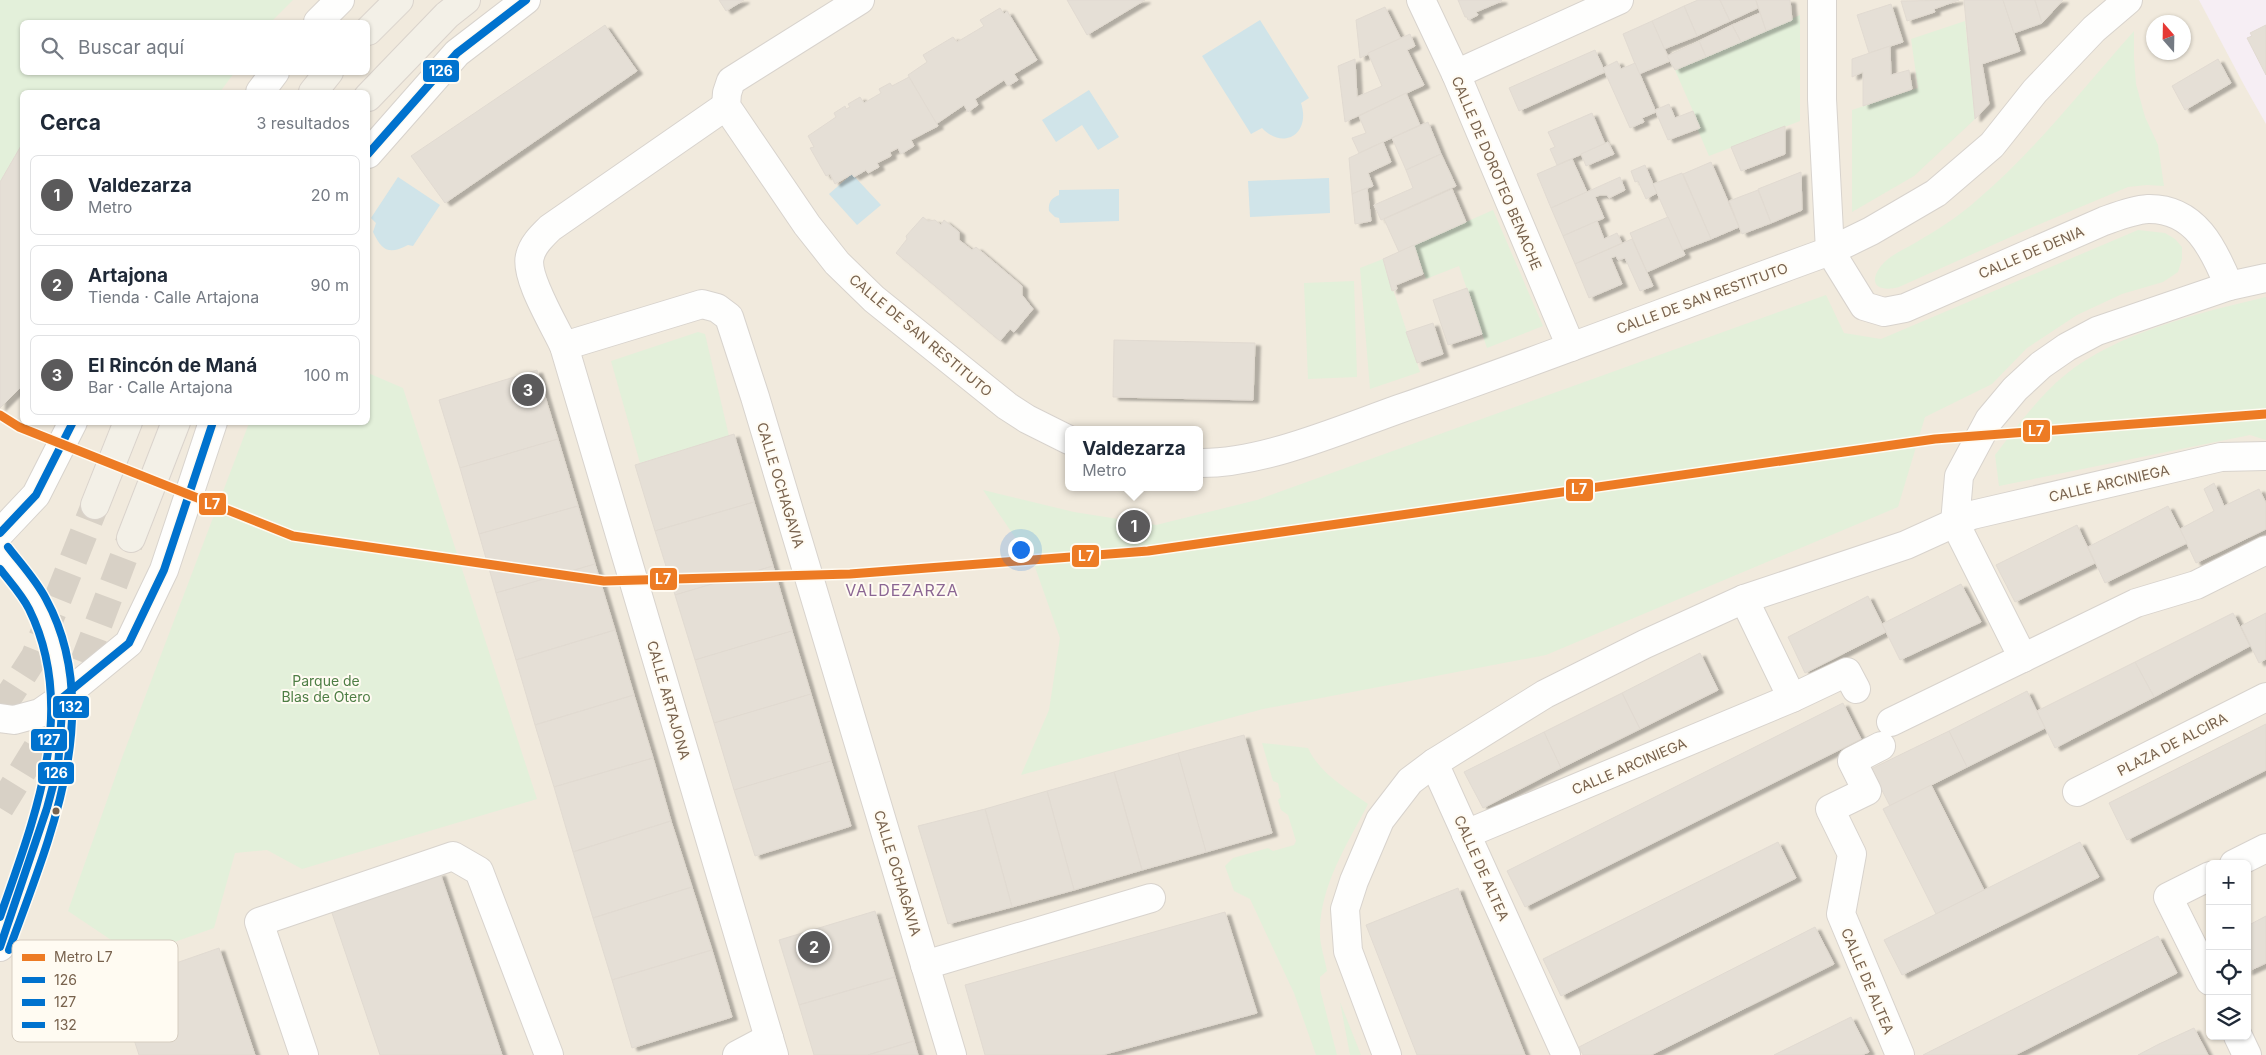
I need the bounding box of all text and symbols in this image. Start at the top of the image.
north arrow [2146,15,2191,60]
search box [20,20,370,75]
icon: search [38,34,66,62]
text: Buscar aquí [78,36,184,59]
line badge: 126 [422,59,460,83]
text: 126 [429,62,453,79]
street label: CALLE DE DOROTEO BENACHE [1448,74,1546,272]
text: Cerca [40,110,101,135]
text: 3 resultados [256,113,350,133]
text: Valdezarza [88,174,192,197]
text: 1 [54,185,60,205]
text: 20 m [311,185,349,205]
text: Metro [88,197,132,217]
street label: CALLE DE DENIA [1976,222,2087,282]
street label: CALLE DE SAN RESTITUTO [1614,259,1790,337]
text: Artajona [88,264,168,287]
street label: CALLE DE SAN RESTITUTO [846,270,996,400]
text: 2 [52,275,62,295]
text: 90 m [310,275,349,295]
text: Tienda · Calle Artajona [88,287,259,307]
text: El Rincón de Maná [88,354,257,377]
text: 3 [52,365,62,385]
text: 100 m [304,365,349,385]
pin: 3 [512,371,544,409]
text: Bar · Calle Artajona [88,377,233,397]
line badge: L7 [2022,419,2051,443]
street label: CALLE OCHAGAVIA [754,420,808,550]
text: L7 [2028,422,2044,439]
popup [1065,426,1203,491]
text: Valdezarza [1082,437,1186,460]
text: Metro [1082,460,1127,480]
street label: CALLE ARCINIEGA [2047,461,2171,505]
line badge: L7 [1565,478,1594,502]
text: L7 [1571,480,1587,497]
line badge: L7 [198,492,227,516]
text: L7 [204,495,220,512]
pin: 1 [1118,507,1150,545]
your location [1008,537,1034,563]
line badge: L7 [1071,544,1100,568]
text: L7 [1078,547,1094,564]
line badge: L7 [649,567,678,591]
text: L7 [655,570,671,587]
district label: VALDEZARZA [845,580,959,600]
street label: CALLE ARTAJONA [644,639,694,762]
park label: Parque de Blas de Otero [281,672,371,705]
line badge: 132 [52,695,90,719]
text: 132 [59,698,83,715]
street label: PLAZA DE ALCIRA [2114,709,2230,779]
line badge: 127 [30,728,68,752]
text: 127 [38,731,61,748]
street label: CALLE ARCINIEGA [1569,734,1689,798]
line badge: 126 [37,761,75,785]
text: 126 [44,764,68,781]
unlabelled marker [51,806,61,816]
street label: CALLE OCHAGAVIA [871,808,925,938]
street label: CALLE DE ALTEA [1451,813,1513,924]
map controls [2206,860,2251,1040]
button: + [2206,860,2251,905]
button: − [2206,905,2251,950]
street label: CALLE DE ALTEA [1838,925,1898,1037]
pin: 2 [798,928,830,966]
legend [12,940,178,1042]
text: Metro L7 [54,948,113,965]
button: locate [2206,950,2251,995]
text: 126 [54,971,77,988]
text: 127 [54,993,76,1010]
button: layers [2206,995,2251,1040]
text: 132 [54,1016,77,1033]

